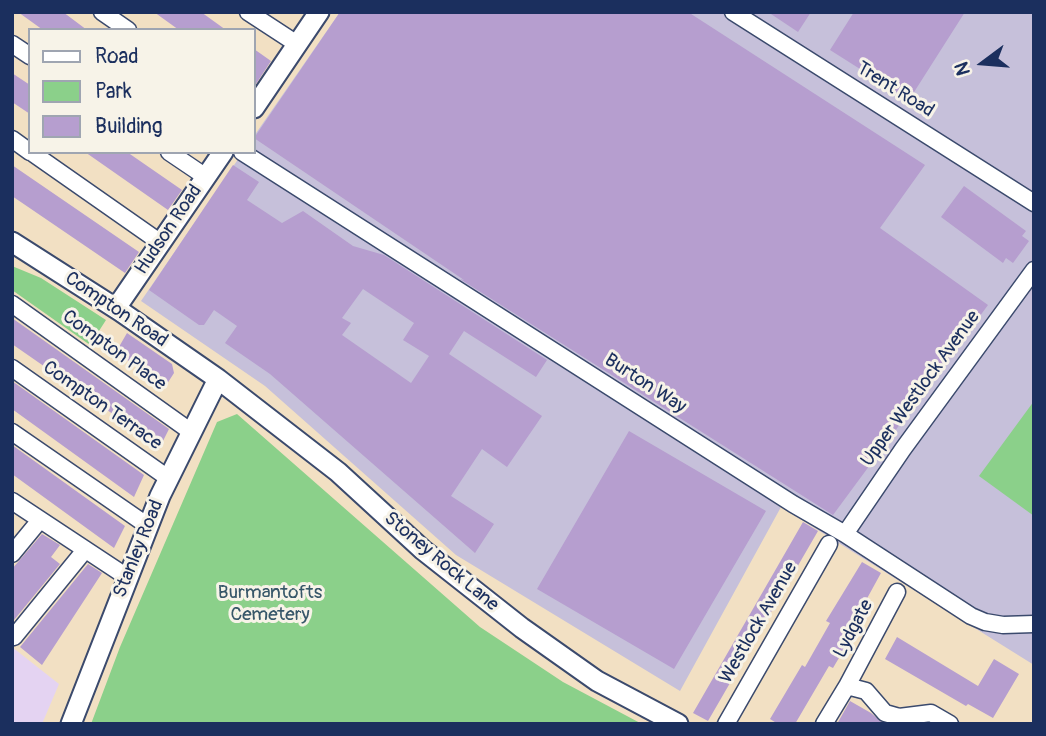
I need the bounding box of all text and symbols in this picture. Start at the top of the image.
legend [28,28,256,154]
north arrow [948,28,1018,98]
text: Road [95,43,139,70]
street label: Trent Road [852,57,938,123]
text: N [950,59,976,78]
text: Park [95,78,132,105]
text: Building [95,113,162,140]
street label: Hudson Road [131,181,207,279]
street label: Compton Road [60,267,172,353]
street label: Compton Place [58,306,170,396]
street label: Upper Westlock Avenue [857,307,985,471]
street label: Burton Way [600,349,690,419]
street label: Compton Terrace [38,357,166,455]
street label: Stanley Road [109,497,169,601]
street label: Stoney Rock Lane [379,507,503,617]
street label: Westlock Avenue [715,558,803,688]
park label: Burmantofts Cemetery [218,582,322,626]
street label: Lydgate [829,596,879,662]

